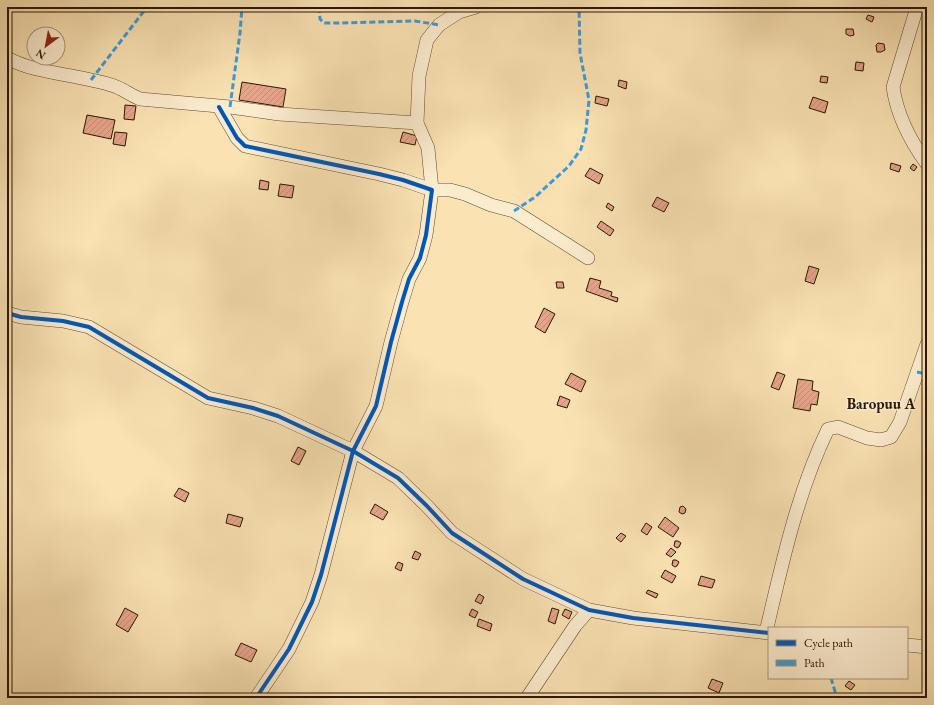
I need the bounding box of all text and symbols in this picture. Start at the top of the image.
north arrow [26,26,66,66]
text: N [33,46,48,63]
district label: Baropuu A [847,394,916,413]
legend [768,627,908,679]
text: Cycle path [804,635,853,651]
text: Path [804,655,825,671]

